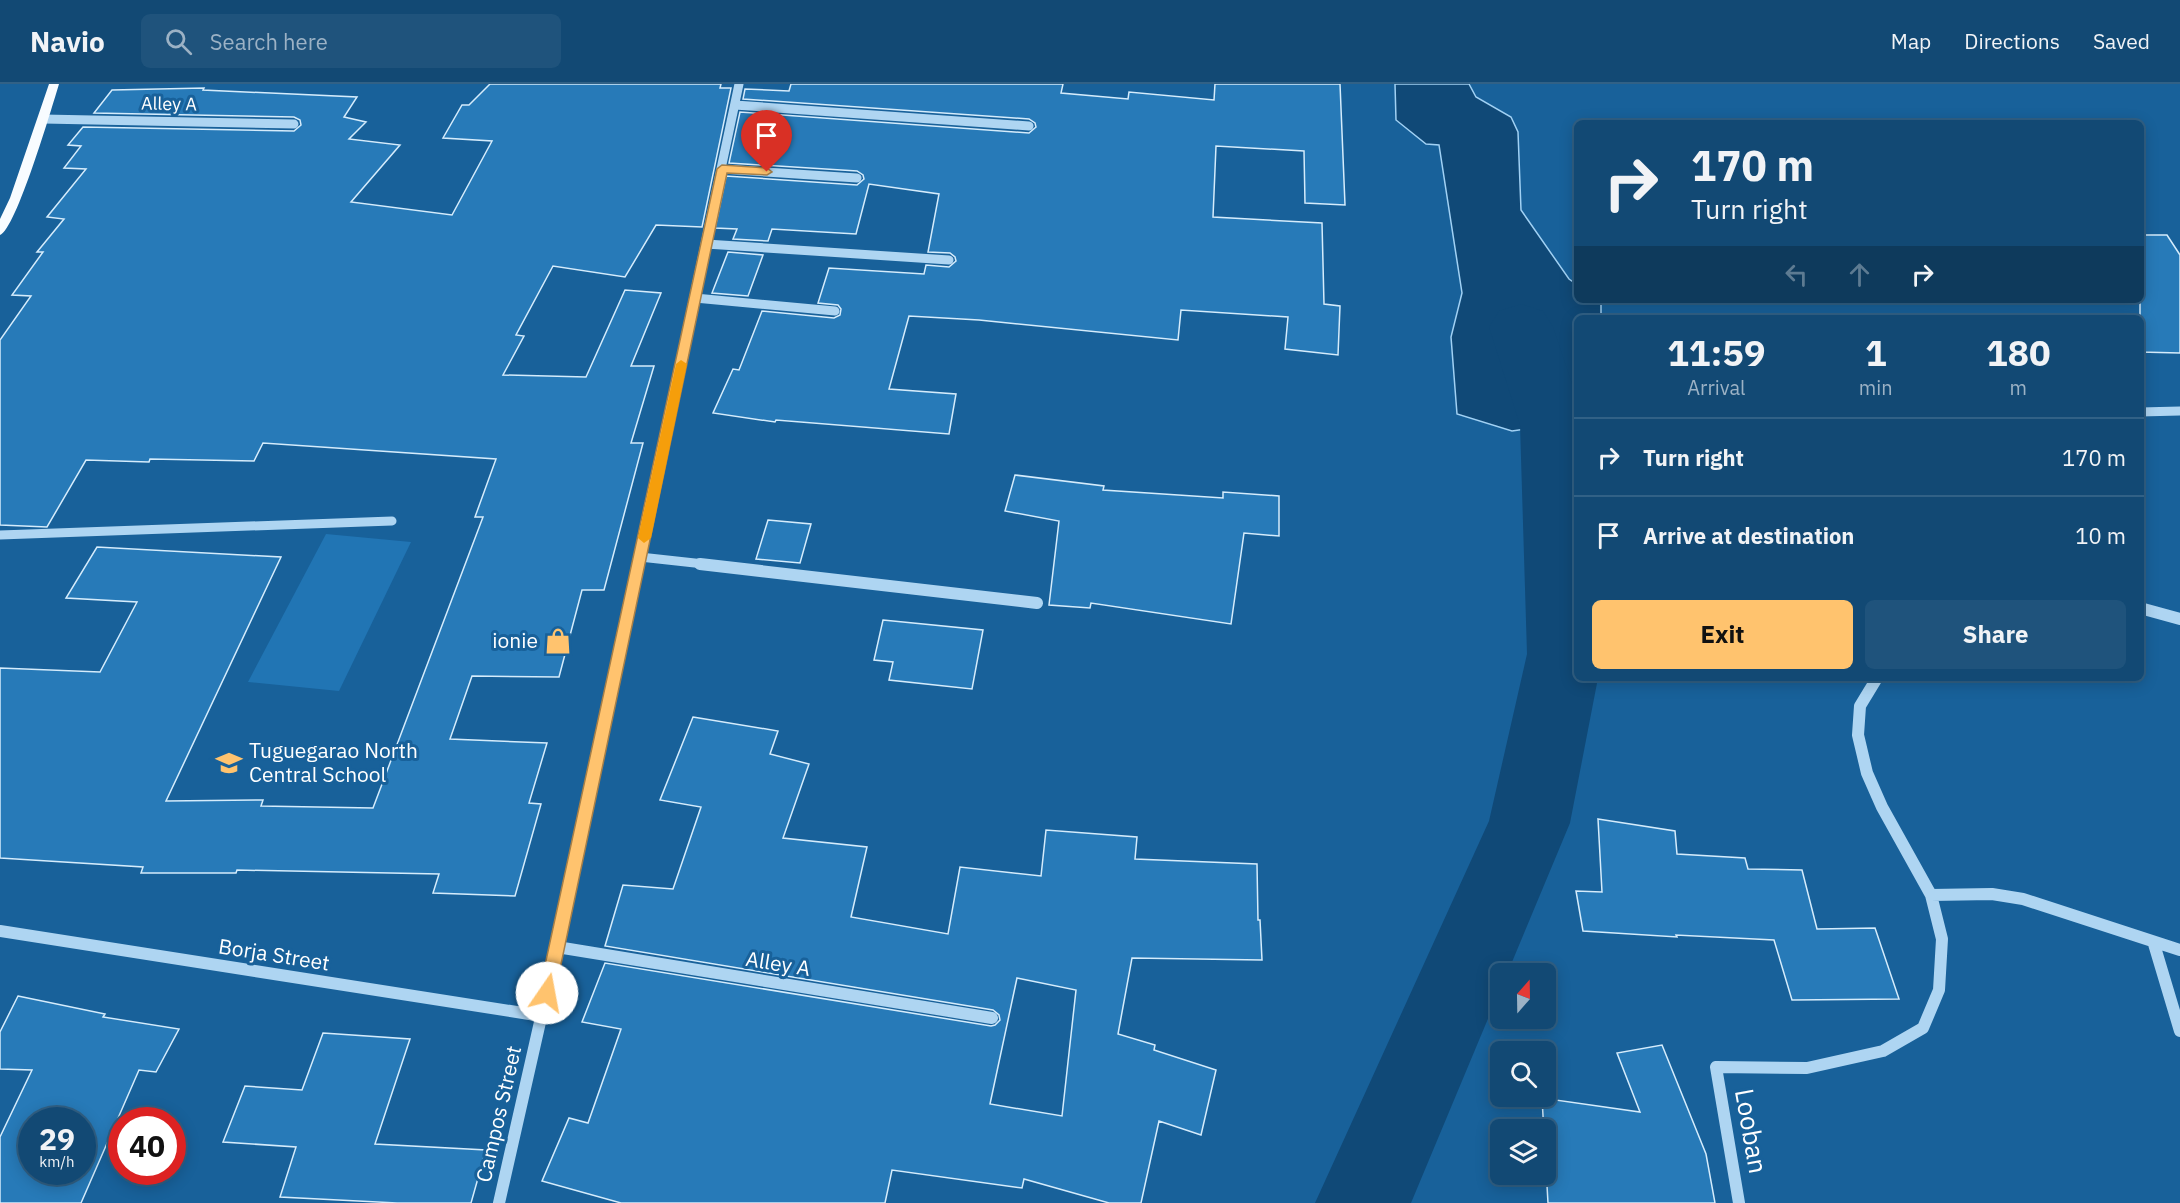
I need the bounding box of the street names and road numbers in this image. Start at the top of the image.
street label: Alley A [141,92,198,115]
street label: Borja Street [217,931,332,977]
street label: Alley A [744,944,813,982]
street label: Campos Street [469,1043,527,1185]
street label: Looban [1728,1086,1776,1176]

